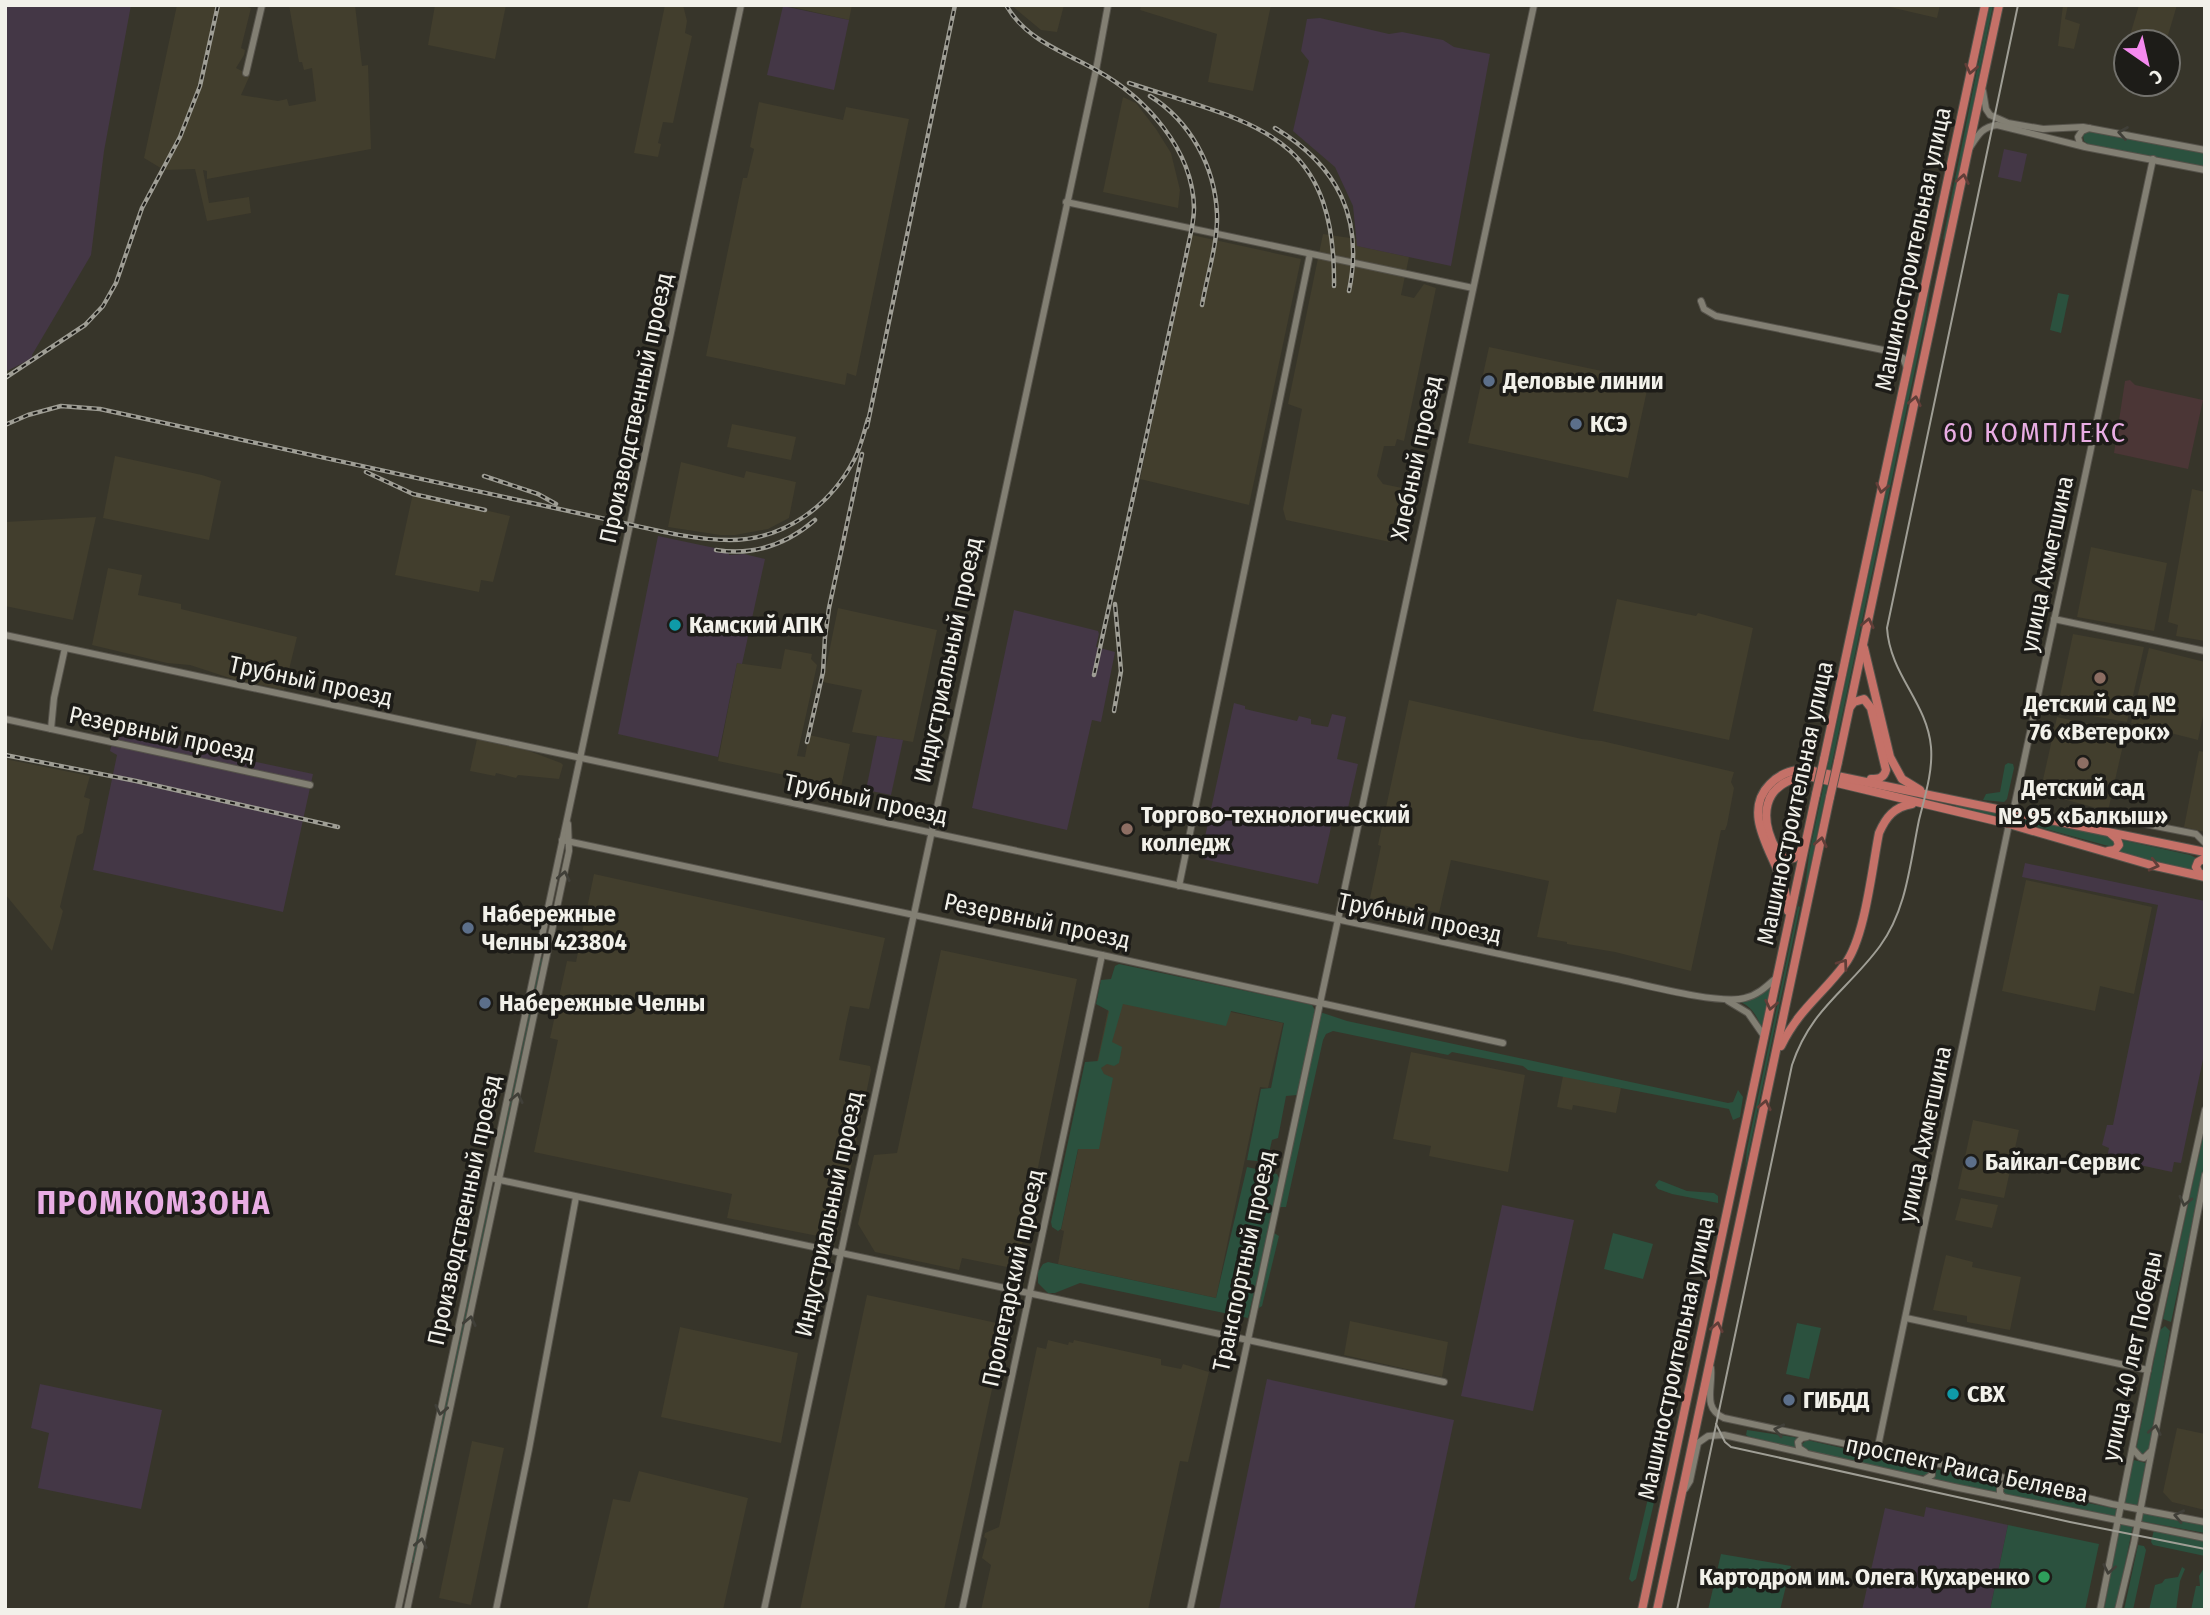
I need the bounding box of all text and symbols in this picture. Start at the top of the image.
north arrow [2112,28,2182,98]
one-way arrow [1965,63,1980,75]
text: С [2146,64,2167,89]
street label: Машиностроительная улица [1869,105,1957,393]
one-way arrow [2117,126,2129,141]
one-way arrow [1955,173,1970,185]
street label: Производственный проезд [594,270,678,546]
place label: Деловые линии [1502,367,1664,395]
street label: Хлебный проезд [1385,373,1447,543]
marker: Деловые линии [1481,373,1497,389]
one-way arrow [1907,395,1921,407]
place label: КСЭ [1590,410,1628,438]
marker: КСЭ [1568,416,1584,432]
district label: 60 КОМПЛЕКС [1943,416,2127,449]
street label: улица Ахметшина [2015,473,2079,655]
one-way arrow [1875,482,1890,494]
street label: Индустриальный проезд [908,535,988,785]
place label: Камский АПК [689,611,824,639]
marker: Камский АПК [667,617,683,633]
one-way arrow [1859,618,1874,630]
street label: Трубный проезд [227,650,395,712]
street label: Машиностроительная улица [1751,659,1839,947]
marker: Детский сад № 76 «Ветерок» [2092,670,2108,686]
place label: Детский сад № 76 «Ветерок» [2023,690,2176,746]
street label: Резервный проезд [66,701,258,767]
marker: Детский сад № 95 «Балкыш» [2075,755,2091,771]
street label: Трубный проезд [782,768,950,830]
place label: Детский сад № 95 «Балкыш» [1998,774,2168,830]
place label: Торгово-технологический колледж [1141,801,1410,857]
marker: Торгово-технологический колледж [1119,821,1135,837]
one-way arrow [1813,836,1827,848]
one-way arrow [2148,857,2160,872]
one-way arrow [556,870,571,882]
street label: Трубный проезд [1336,887,1504,949]
street label: Резервный проезд [941,888,1133,954]
place label: Набережные Челны 423804 [482,900,627,956]
marker: Набережные Челны 423804 [460,920,476,936]
one-way arrow [1835,959,1847,972]
place label: Набережные Челны [499,989,705,1017]
marker: Набережные Челны [477,995,493,1011]
one-way arrow [1765,999,1780,1011]
street label: улица Ахметшина [1893,1043,1957,1225]
street label: Производственный проезд [422,1072,506,1348]
street label: Индустриальный проезд [789,1089,869,1339]
one-way arrow [509,1092,524,1104]
one-way arrow [1756,1099,1771,1111]
street label: Транспортный проезд [1207,1148,1281,1374]
place label: Байкал-Сервис [1985,1148,2141,1176]
marker: Байкал-Сервис [1963,1154,1979,1170]
street label: Пролетарский проезд [976,1167,1050,1389]
district label: ПРОМКОМЗОНА [37,1184,271,1222]
one-way arrow [2179,1195,2193,1207]
street label: Машиностроительная улица [1632,1214,1720,1502]
street label: улица 40 лет Победы [2096,1249,2168,1463]
one-way arrow [461,1315,476,1327]
one-way arrow [1709,1321,1724,1333]
place label: СВХ [1967,1380,2006,1408]
place label: ГИБДД [1803,1386,1869,1414]
marker: СВХ [1945,1386,1961,1402]
marker: ГИБДД [1781,1392,1797,1408]
one-way arrow [435,1404,450,1416]
one-way arrow [1773,1424,1785,1438]
one-way arrow [2147,1424,2162,1436]
street label: проспект Раиса Беляева [1843,1430,2091,1508]
one-way arrow [2173,1510,2185,1525]
one-way arrow [413,1537,428,1549]
place label: Картодром им. Олега Кухаренко [1699,1563,2030,1591]
one-way arrow [2102,1563,2117,1575]
marker: Картодром им. Олега Кухаренко [2036,1569,2052,1585]

